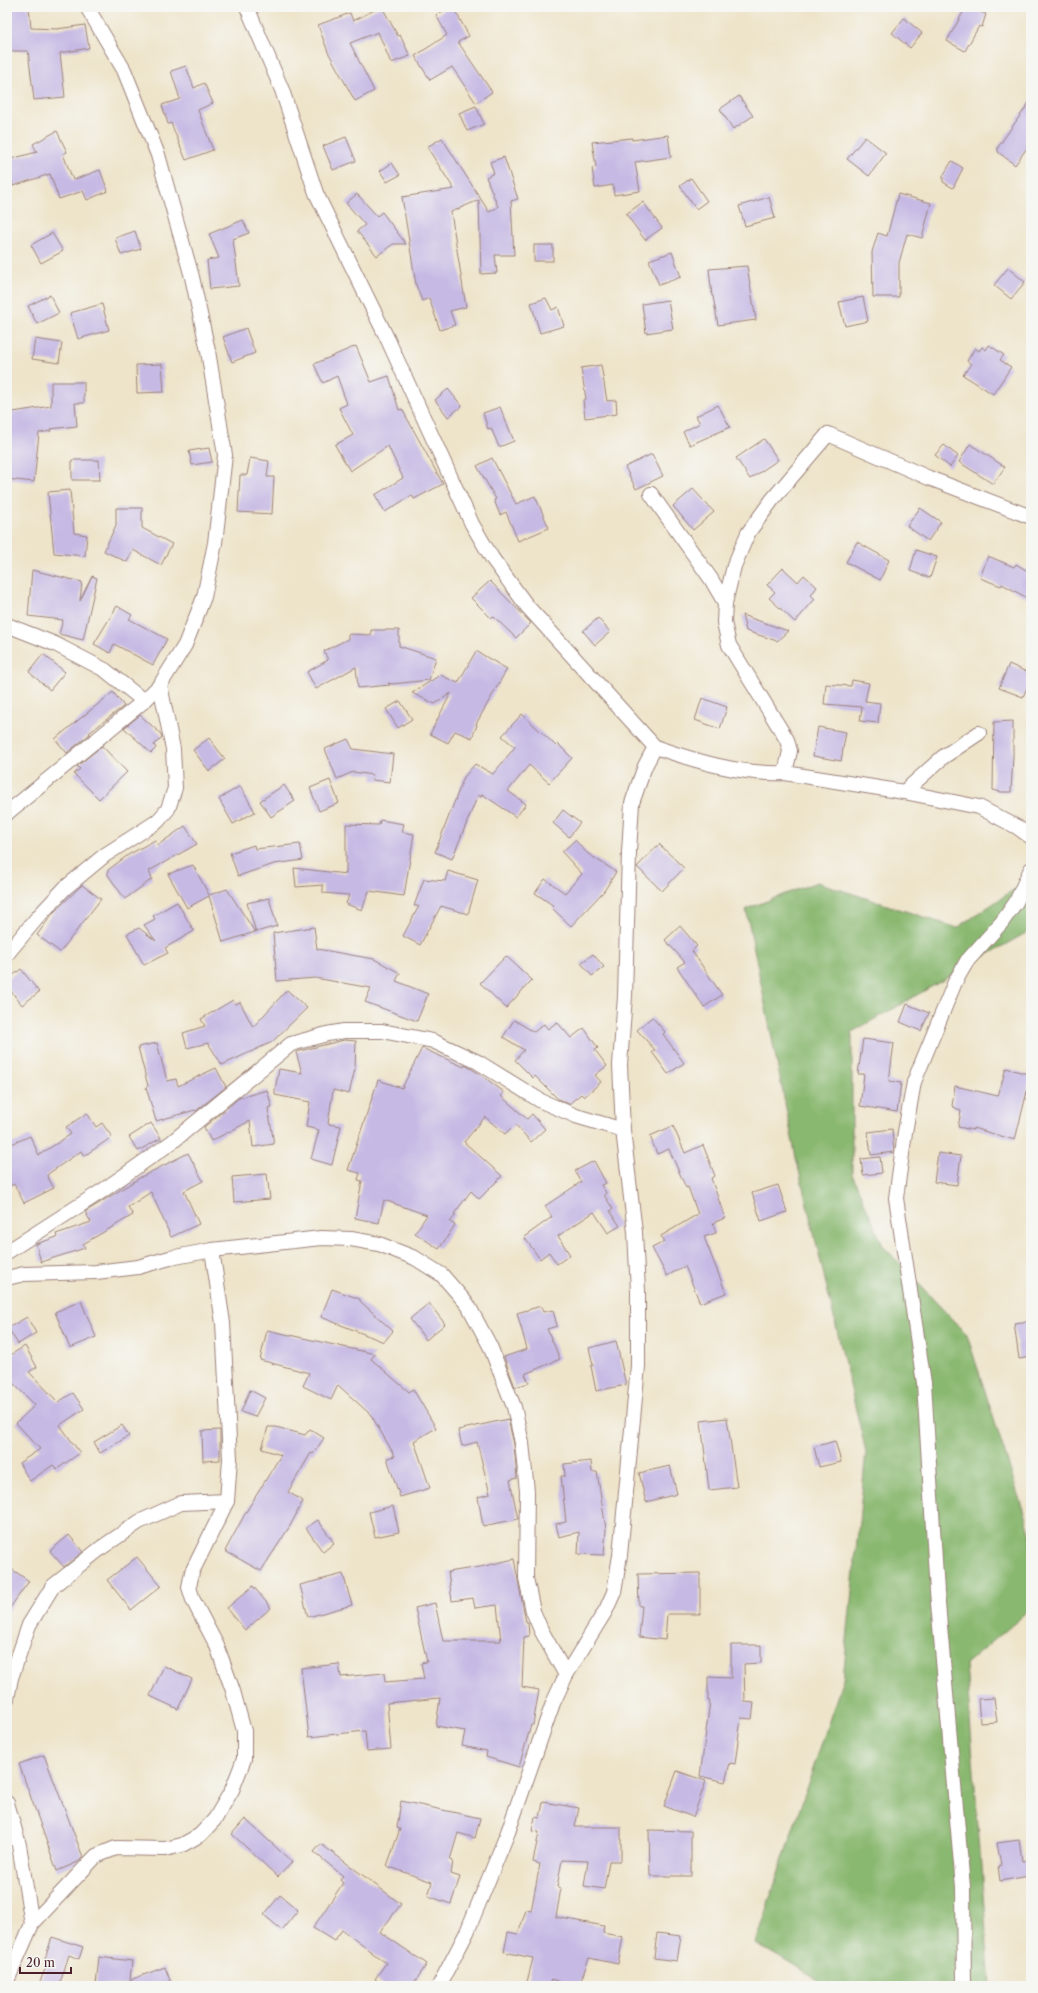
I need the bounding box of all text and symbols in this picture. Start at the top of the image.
scale bar [20,1949,71,1975]
text: 20 m [26,1955,55,1970]

